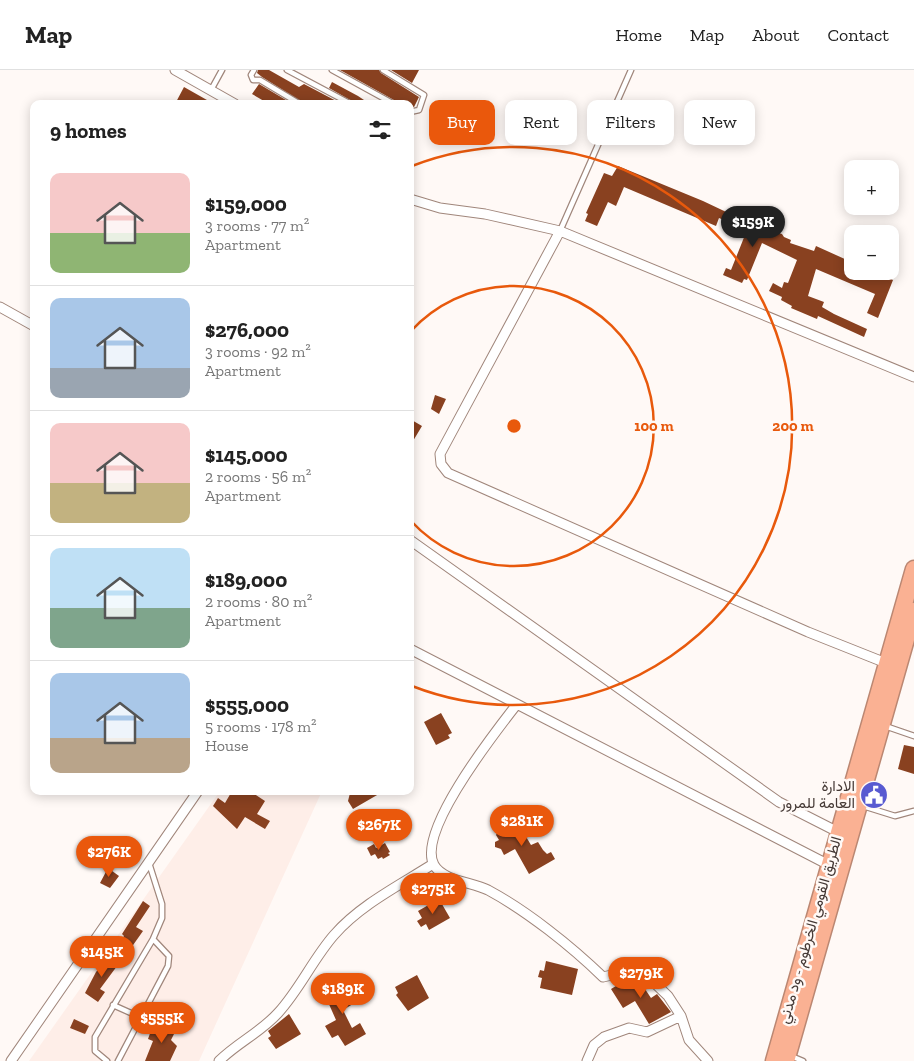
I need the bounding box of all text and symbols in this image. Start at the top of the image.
text: Map [25,20,72,49]
text: Home [615,24,662,46]
text: Map [690,24,724,46]
text: About [752,24,799,46]
text: Contact [827,24,889,46]
chip: Buy [429,100,495,145]
chip: Rent [505,100,577,145]
chip: Filters [587,100,674,145]
chip: New [684,100,755,145]
icon: filters [366,116,394,144]
text: 9 homes [50,118,127,143]
map controls [844,160,899,280]
button: + [844,160,899,215]
text: $159,000 [205,191,287,216]
icon: home [90,193,150,253]
pin: $159K [718,206,788,248]
text: $159K [732,212,774,231]
text: 3 rooms · 77 m² [205,216,309,235]
button: − [844,225,899,280]
text: Apartment [205,235,281,254]
text: $276,000 [205,317,289,342]
icon: home [90,318,150,378]
text: 3 rooms · 92 m² [205,342,311,361]
text: Apartment [205,361,281,380]
centre of rings [505,417,523,435]
text: 100 m [634,417,674,435]
text: 200 m [772,417,814,435]
text: $145,000 [205,442,288,467]
icon: home [90,443,150,503]
text: 2 rooms · 56 m² [205,467,311,486]
text: Apartment [205,486,281,505]
text: $189,000 [205,567,287,592]
icon: home [90,568,150,628]
text: 2 rooms · 80 m² [205,592,312,611]
text: Apartment [205,611,281,630]
text: $555,000 [205,692,289,717]
icon: home [90,693,150,753]
text: 5 rooms · 178 m² [205,717,317,736]
text: House [205,736,248,755]
place label: الادارة العامة للمرور [779,777,855,812]
public building icon: الادارة العامة للمرور [859,780,889,810]
pin: $281K [487,804,557,847]
pin: $267K [344,808,414,851]
text: $281K [501,811,543,830]
text: $267K [357,815,401,834]
street label: الطريق القومي الخرطوم - ود مدني [775,834,849,1027]
pin: $276K [74,836,144,878]
text: $276K [87,842,131,861]
pin: $275K [398,872,468,915]
text: $275K [411,879,455,898]
pin: $145K [67,936,137,978]
text: $145K [81,942,123,961]
pin: $279K [606,956,676,999]
text: $279K [619,963,663,982]
pin: $189K [308,972,378,1015]
text: $189K [322,979,364,998]
pin: $555K [127,1002,197,1044]
text: $555K [140,1008,184,1027]

